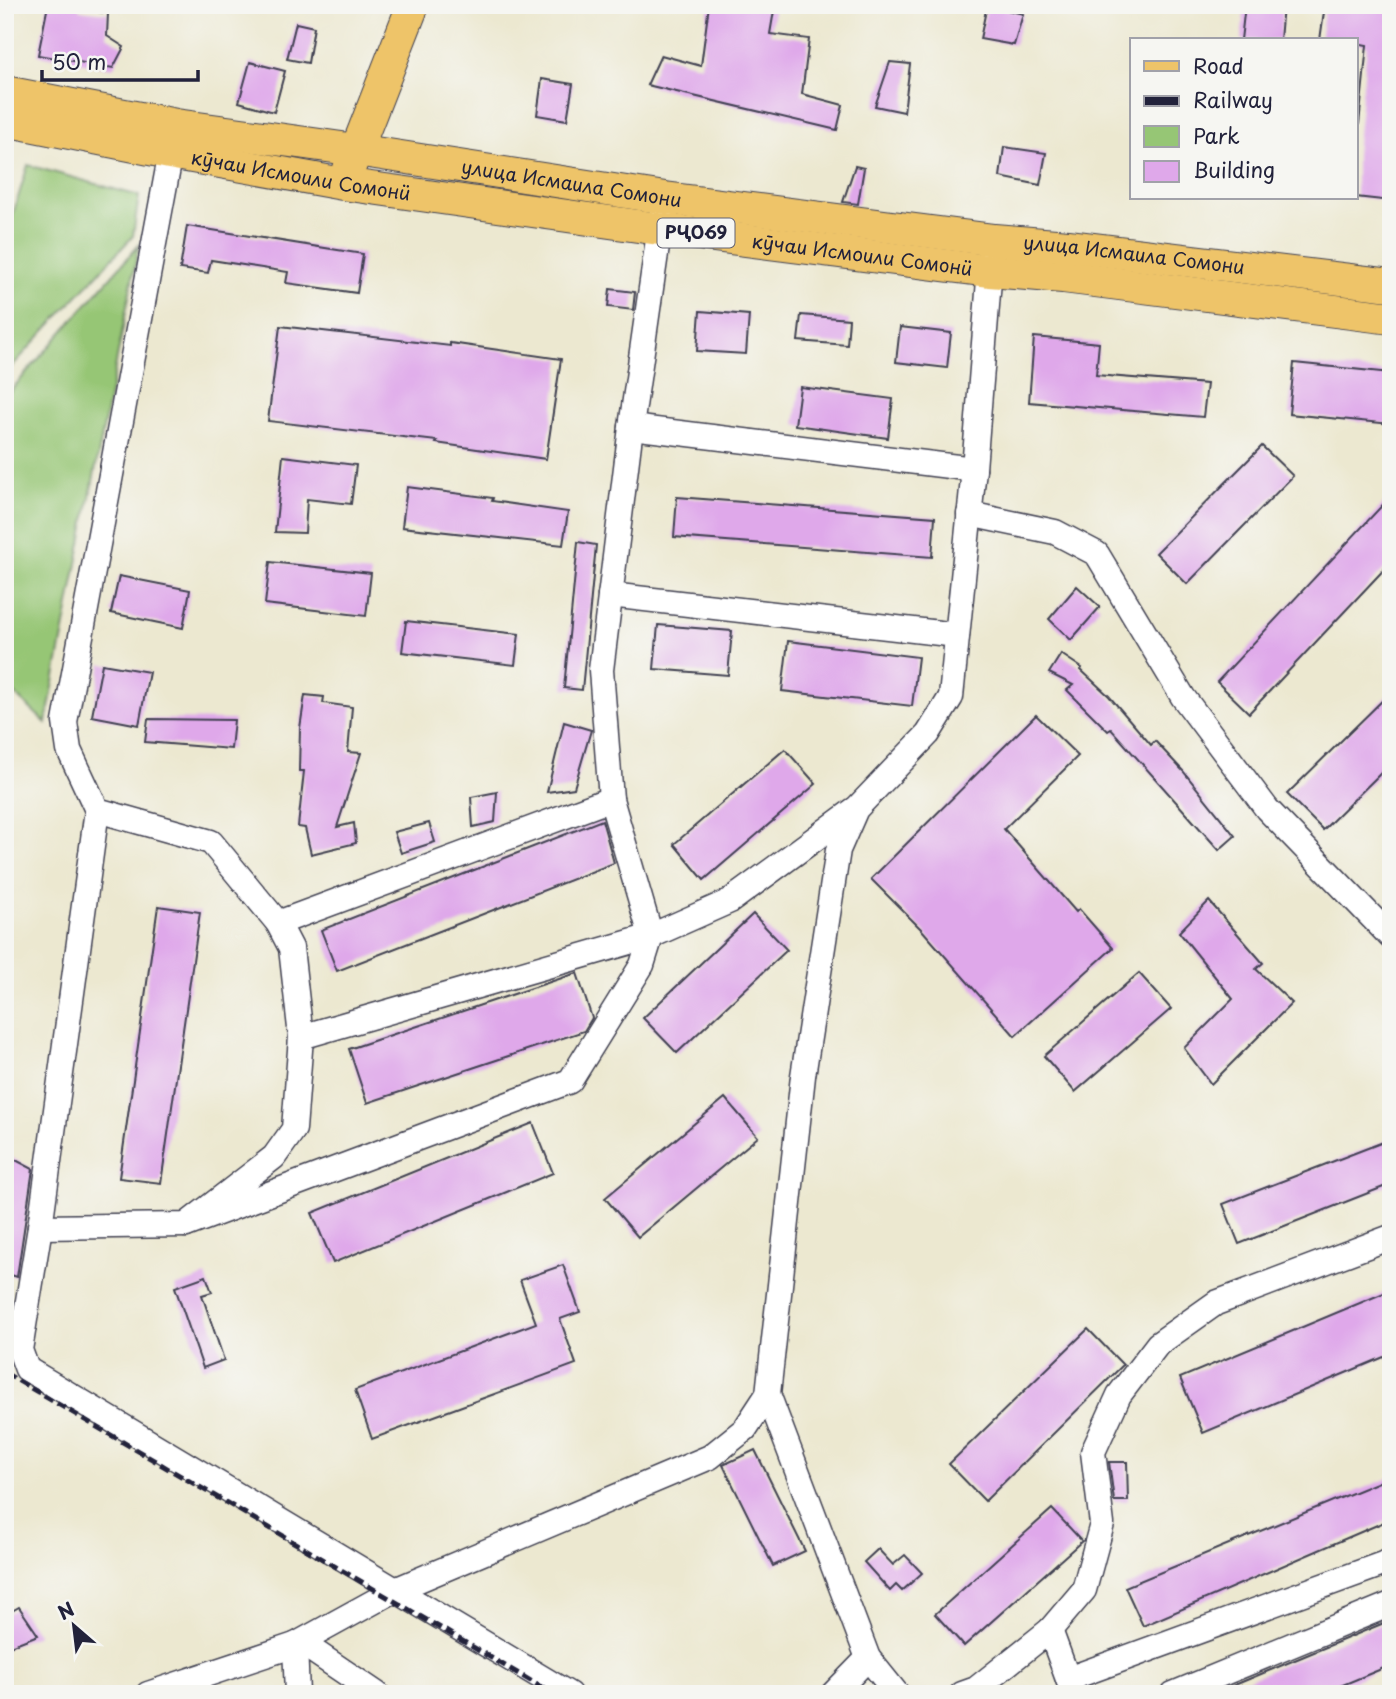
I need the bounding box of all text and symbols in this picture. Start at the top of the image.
scale bar [42,38,198,82]
legend [1130,38,1358,200]
text: 50 m [52,45,106,77]
text: Road [1193,49,1244,81]
text: Railway [1193,83,1273,115]
text: Park [1193,119,1240,151]
street label: кӯчаи Исмоили Сомонӣ [189,142,412,206]
street label: улица Исмаила Сомони [460,152,683,213]
text: Building [1193,153,1275,185]
road number: РҶ069 [658,218,734,247]
street label: кӯчаи Исмоили Сомонӣ [750,226,974,282]
street label: улица Исмаила Сомони [1022,227,1246,280]
north arrow [38,1590,108,1660]
text: N [52,1594,79,1626]

